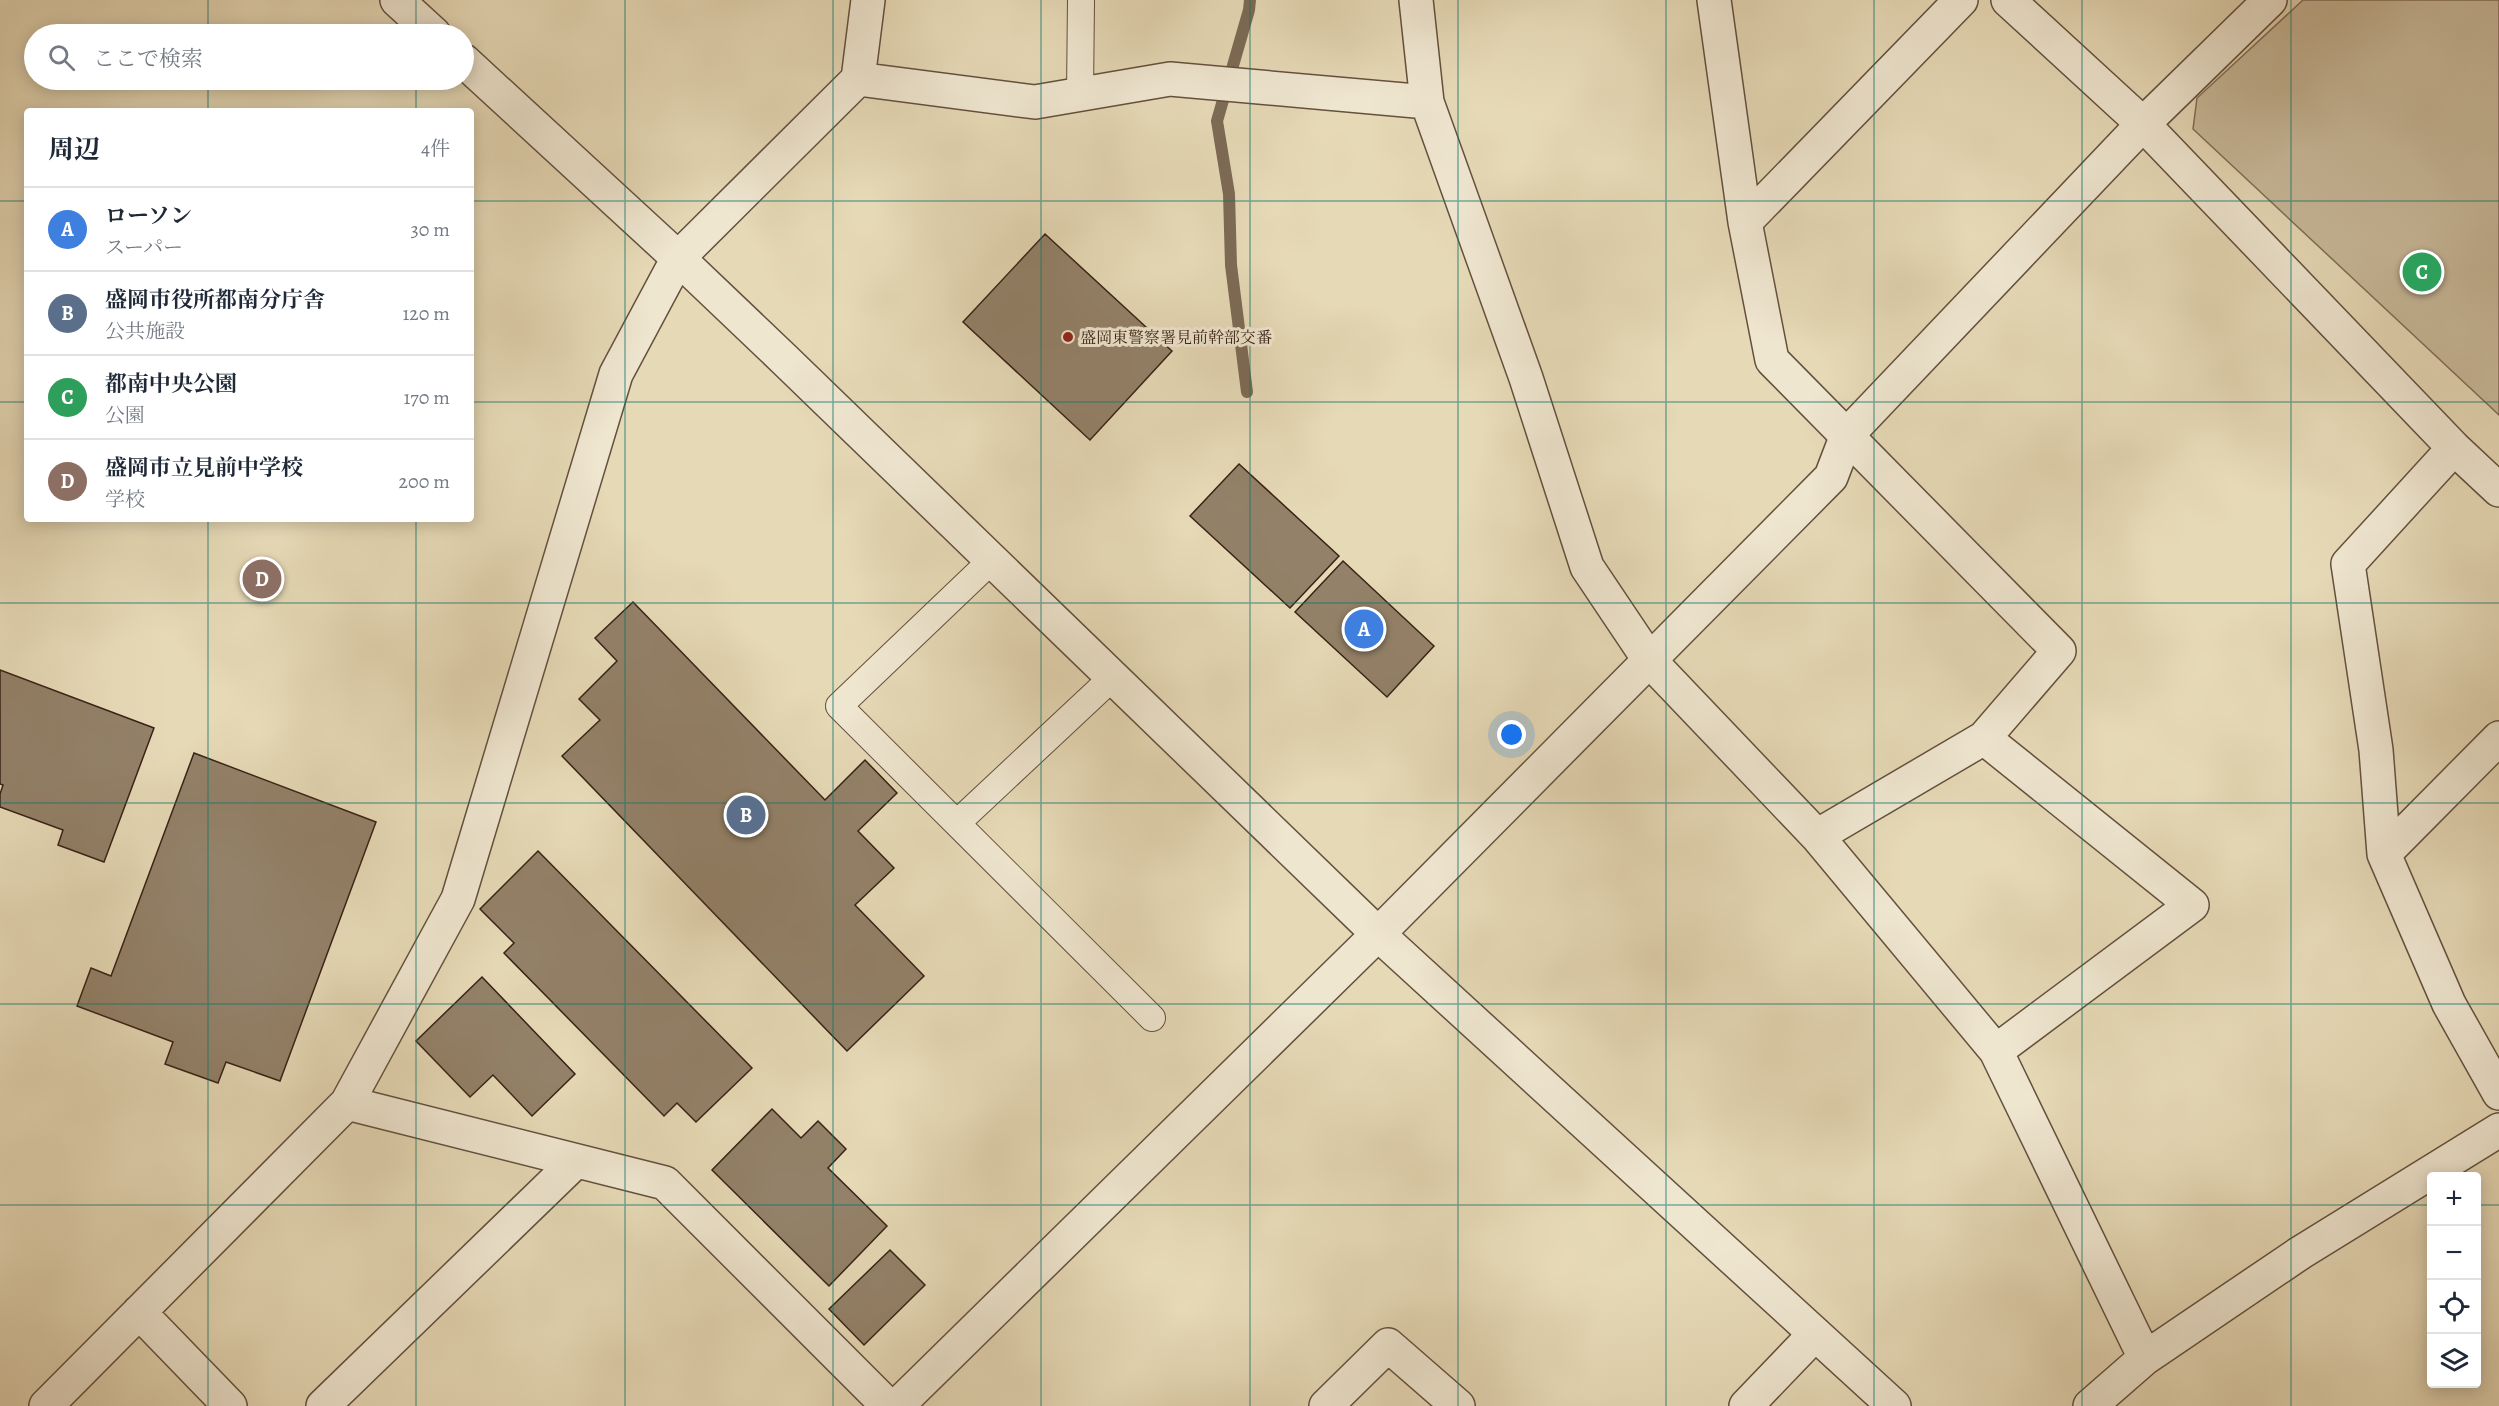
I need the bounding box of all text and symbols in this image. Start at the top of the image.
search box [24,24,474,90]
icon: search [45,41,78,74]
text: ここで検索 [93,44,203,74]
text: 周辺 [48,132,100,167]
text: 4件 [421,135,450,162]
text: ローソン [105,201,192,231]
text: A [61,216,74,243]
text: 30 m [410,216,450,243]
text: スーパー [105,234,183,261]
pin: C [2402,250,2442,294]
text: 盛岡市役所都南分庁舎 [105,285,325,315]
text: B [61,300,74,327]
text: 120 m [402,300,450,327]
text: 公共施設 [105,318,185,345]
place label: 盛岡東警察署見前幹部交番 [1080,327,1272,349]
marker: 盛岡東警察署見前幹部交番 [1061,330,1075,344]
text: 都南中央公園 [105,369,237,399]
text: C [61,384,74,411]
text: 170 m [404,384,450,411]
text: 公園 [105,402,145,429]
text: 盛岡市立見前中学校 [105,453,303,483]
text: D [61,468,74,495]
text: 200 m [399,468,450,495]
text: 学校 [105,486,145,513]
pin: D [242,556,282,602]
pin: A [1344,606,1384,652]
your location [1497,720,1526,749]
pin: B [726,792,766,838]
map controls [2427,1172,2481,1388]
button: + [2427,1172,2481,1226]
button: − [2427,1226,2481,1280]
button: locate [2427,1280,2481,1334]
button: layers [2427,1334,2481,1388]

